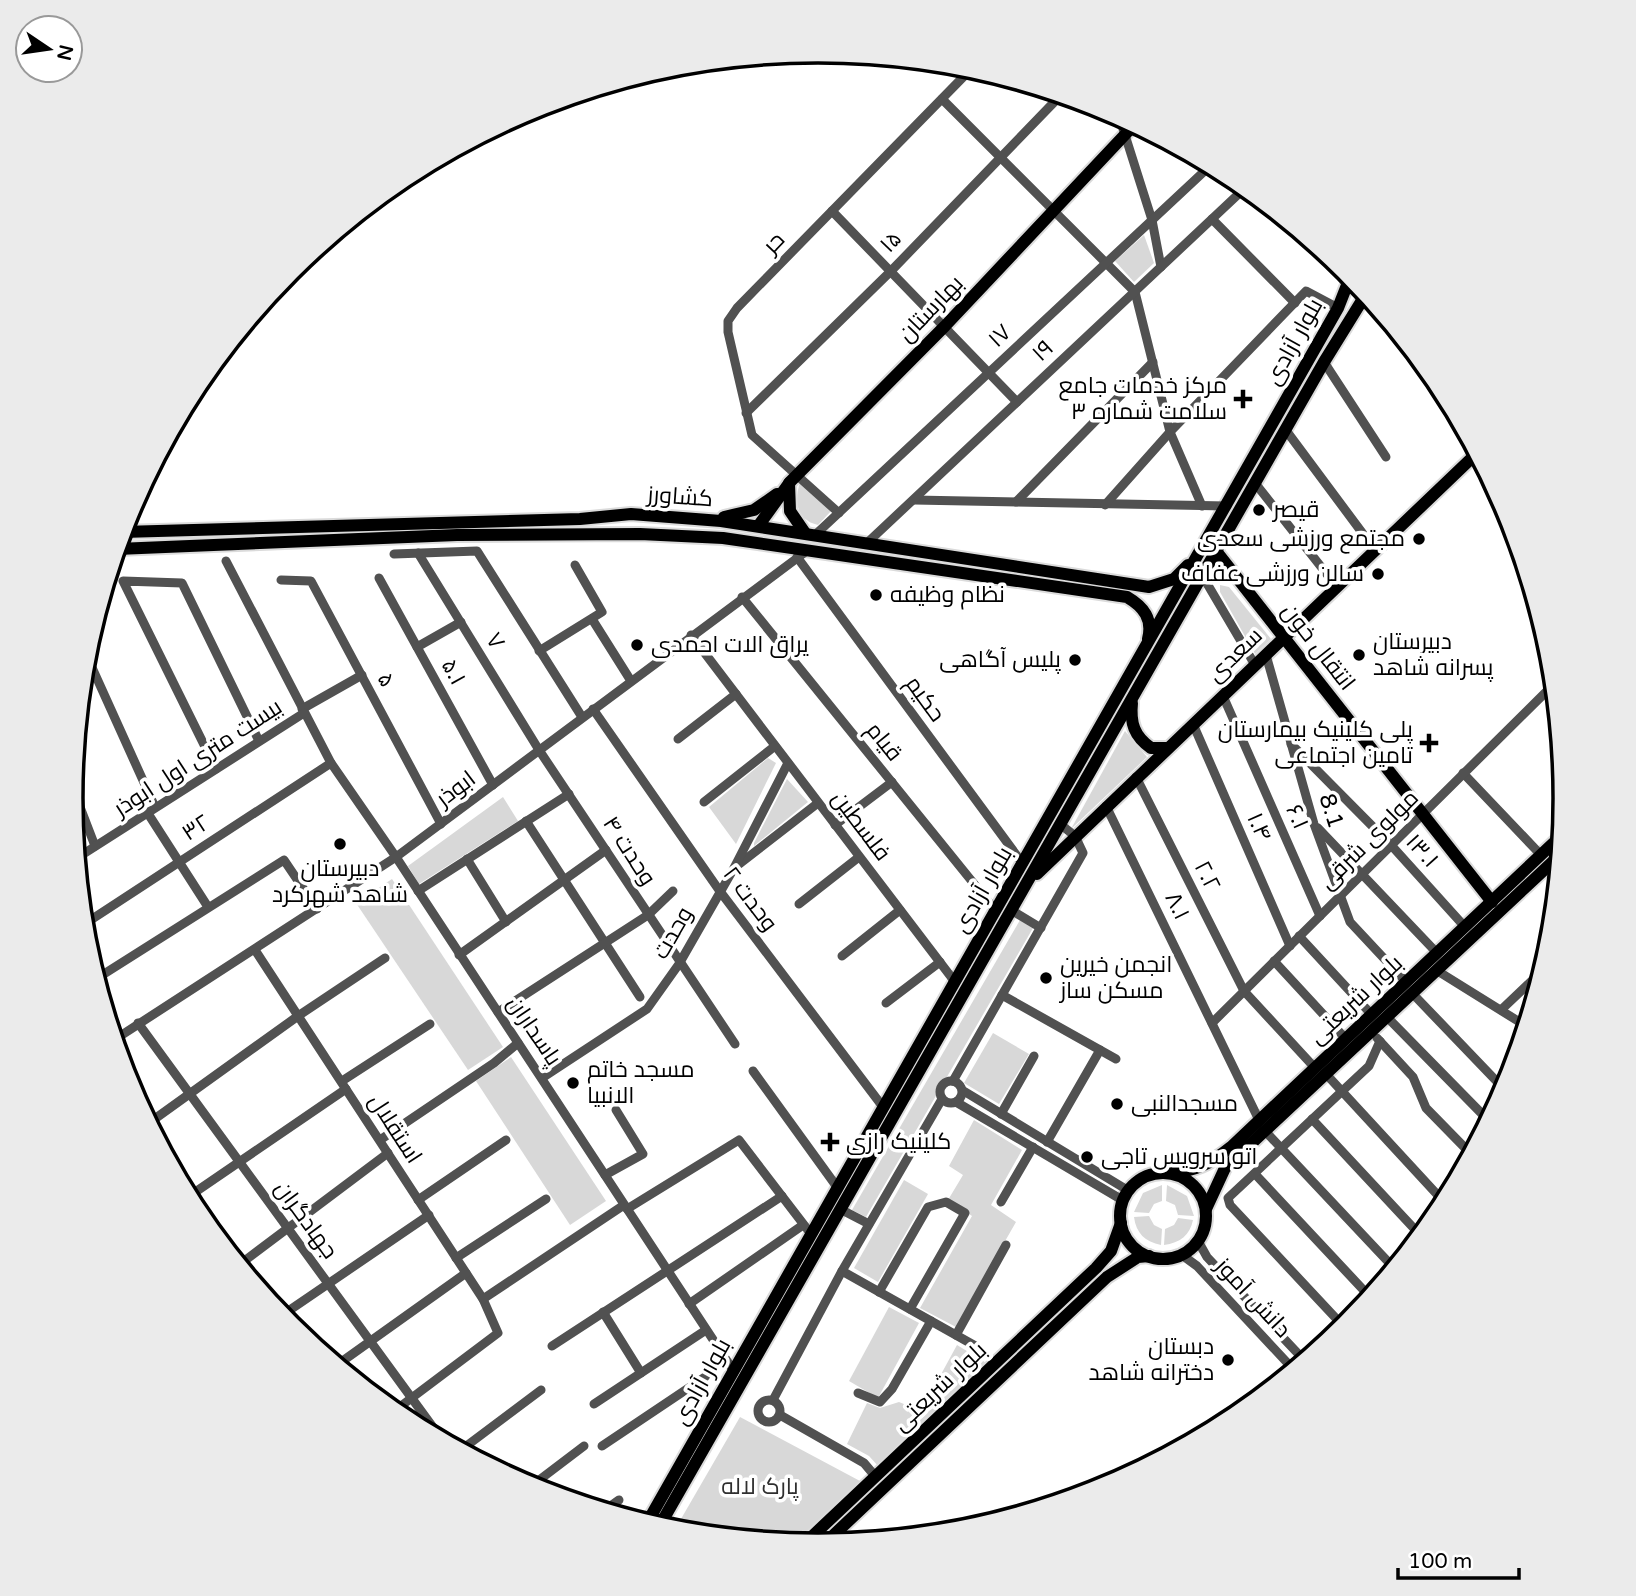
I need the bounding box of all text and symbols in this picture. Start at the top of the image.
north arrow [14,14,84,84]
text: N [52,43,77,63]
street label: ۱۵ [874,225,908,259]
street label: حر [756,226,791,261]
street label: بهارستان [892,270,970,348]
street label: بلوار آزادی [1259,294,1329,390]
street label: ۱۷ [983,318,1017,354]
street label: ۱۹ [1026,334,1060,368]
place label: مرکز خدمات جامع سلامت شماره ۳ [1058,372,1227,426]
marker: مرکز خدمات جامع سلامت شماره ۳ [1233,389,1253,409]
street label: کشاورز [644,481,714,513]
place label: قیصر [1271,496,1319,524]
marker: قیصر [1251,502,1267,518]
place label: مجتمع ورزشی سعدی [1197,525,1405,554]
marker: مجتمع ورزشی سعدی [1411,531,1427,547]
place label: سالن ورزشی عفاف [1181,560,1364,588]
marker: سالن ورزشی عفاف [1370,566,1386,582]
place label: نظام وظیفه [890,581,1005,610]
marker: نظام وظیفه [868,587,884,603]
street label: انتقال خون [1275,598,1361,696]
street label: سعدی [1201,622,1269,688]
street label: ۷ [479,627,511,655]
place label: دبیرستان پسرانه شاهد [1373,628,1493,682]
place label: یراق الات احمدی [651,631,809,659]
marker: یراق الات احمدی [629,637,645,653]
place label: پلیس آگاهی [939,646,1061,674]
marker: دبیرستان پسرانه شاهد [1351,647,1367,663]
marker: پلیس آگاهی [1067,652,1083,668]
street label: ۵.۱ [435,654,471,690]
street label: ۵ [371,668,401,692]
street label: حکیم [898,671,951,728]
street label: بیست متری اول ابوذر [107,693,288,824]
place label: پلی کلینیک بیمارستان تامین اجتماعی [1218,716,1413,770]
street label: قیام [859,717,908,768]
marker: پلی کلینیک بیمارستان تامین اجتماعی [1419,733,1439,753]
street label: ابوذر [429,765,482,814]
street label: مولوی شرقی [1313,784,1425,896]
street label: فلسطین [825,785,897,867]
street label: 8.1 [1312,790,1350,832]
street label: ۶.۱ [1279,800,1315,834]
street label: ۱.۴ [1240,808,1278,846]
street label: ۳۲ [177,809,215,847]
street label: وحدت ۴ [596,811,662,891]
street label: ۱۳.۱ [1400,828,1444,874]
marker: دبیرستان‌ شاهد شهرکرد [332,836,348,852]
street label: بلوار آزادی [947,842,1019,938]
place label: دبیرستان‌ شاهد شهرکرد [272,855,408,909]
street label: ۲.۲ [1188,856,1226,896]
street label: وحدت ۲ [717,861,783,937]
street label: ۸.۱ [1158,888,1196,924]
street label: وحدت [647,902,699,964]
street label: بلوار شریعتی [1303,949,1409,1051]
place label: انجمن خیرین مسکن ساز [1058,951,1172,1005]
marker: انجمن خیرین مسکن ساز [1038,970,1054,986]
street label: پاسداران [501,991,567,1071]
place label: مسجد خاتم الانبیا [587,1056,695,1110]
marker: مسجد خاتم الانبیا [565,1075,581,1091]
street label: استقلال [362,1089,428,1169]
place label: مسجدالنبی [1131,1090,1238,1118]
marker: مسجدالنبی [1109,1096,1125,1112]
place label: کلینیک رازی [846,1128,951,1156]
marker: کلینیک رازی [820,1132,840,1152]
place label: اتو سرویس تاجی [1101,1143,1258,1171]
marker: اتو سرویس تاجی [1079,1149,1095,1165]
street label: جهادگران [268,1175,344,1265]
street label: دانش آموز [1208,1251,1297,1344]
place label: دبستان دخترانه شاهد [1088,1333,1214,1387]
street label: بلوار آزادی [667,1334,737,1430]
street label: بلوار شریعتی [887,1336,993,1438]
marker: دبستان دخترانه شاهد [1220,1352,1236,1368]
park label: پارک لاله [721,1473,799,1501]
scale bar [1398,1536,1519,1580]
text: 100 m [1408,1549,1472,1574]

